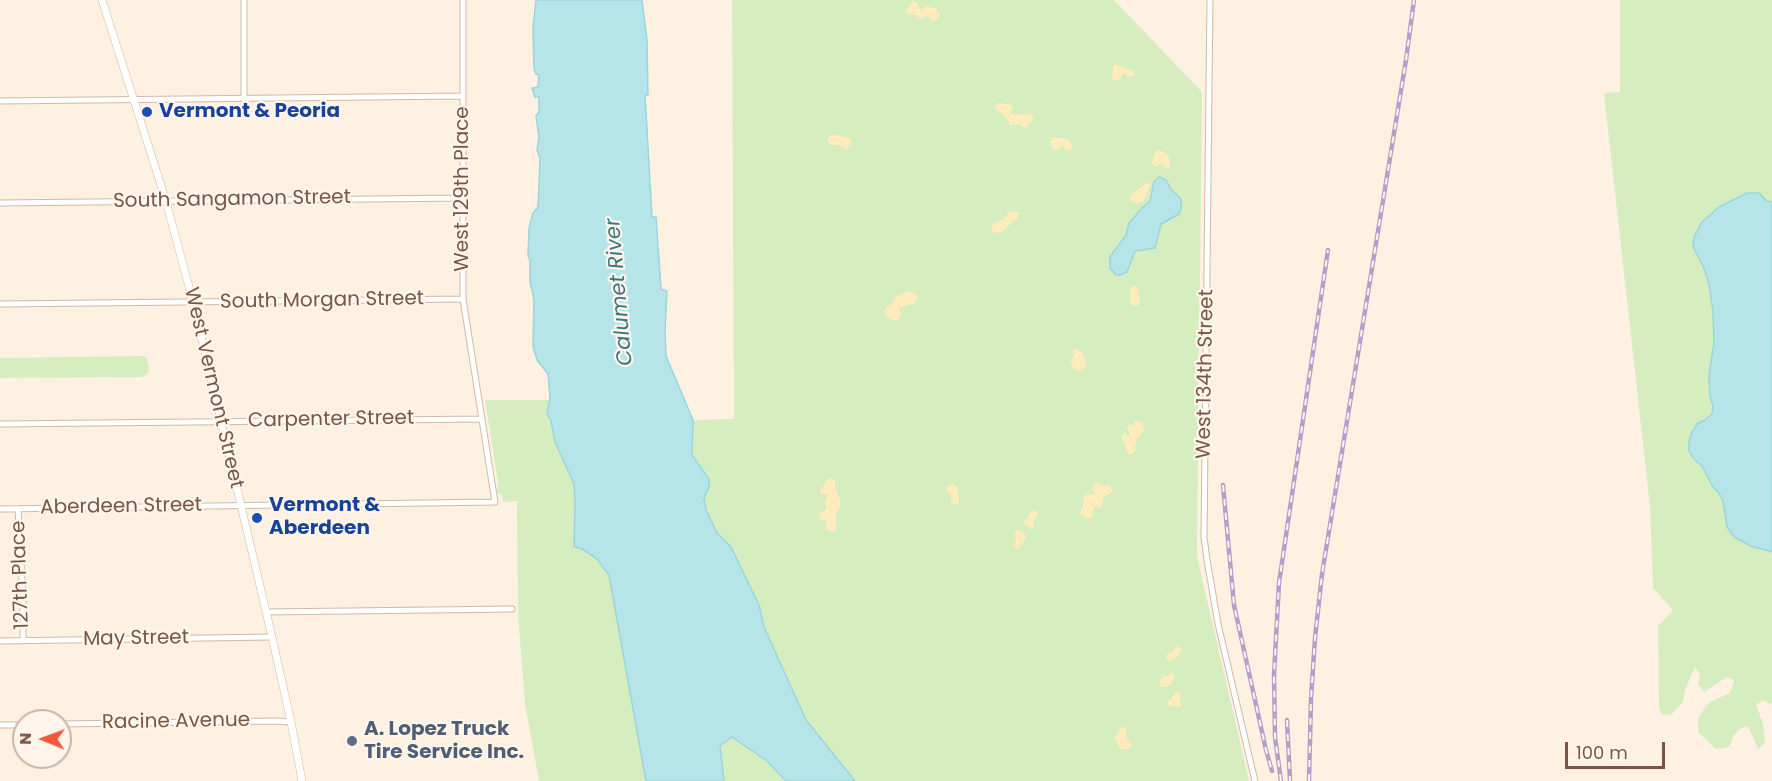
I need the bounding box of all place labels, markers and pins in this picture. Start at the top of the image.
place label: Vermont & Peoria [159,100,340,124]
marker: Vermont & Peoria [140,105,154,119]
place label: Vermont & Aberdeen [269,494,380,541]
marker: Vermont & Aberdeen [250,511,264,525]
place label: A. Lopez Truck Tire Service Inc. [364,718,524,765]
marker: A. Lopez Truck Tire Service Inc. [345,734,359,748]

